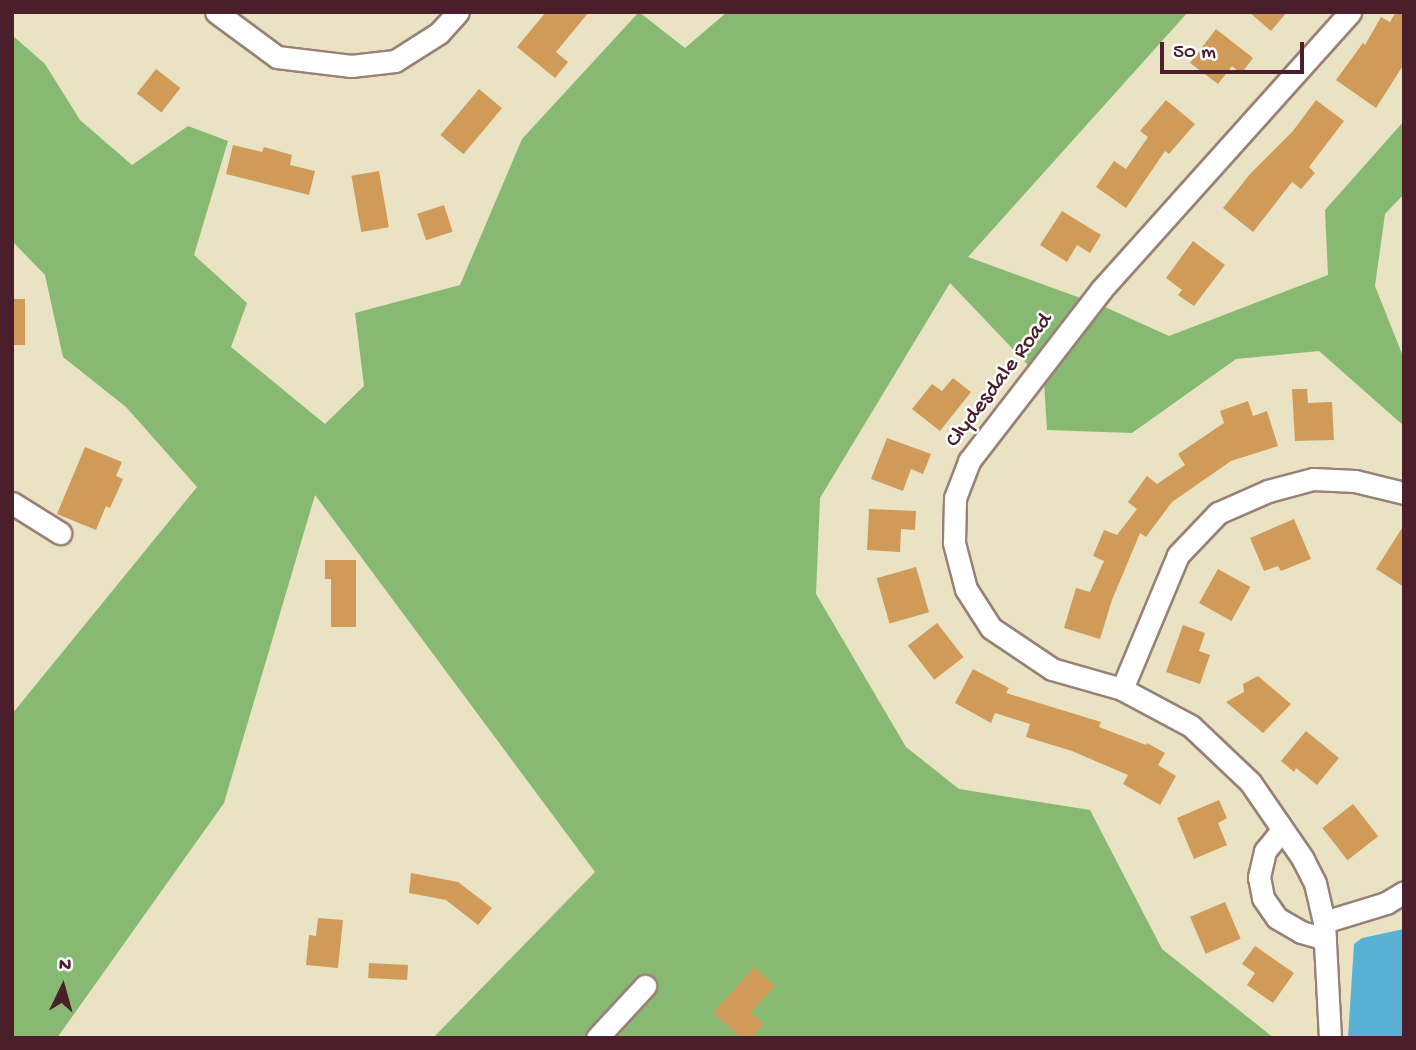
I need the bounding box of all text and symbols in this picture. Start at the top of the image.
scale bar [1164,28,1308,72]
text: 50 m [1173,41,1216,66]
street label: Clydesdale Road [940,308,1060,454]
north arrow [28,952,98,1022]
text: N [58,954,72,978]

